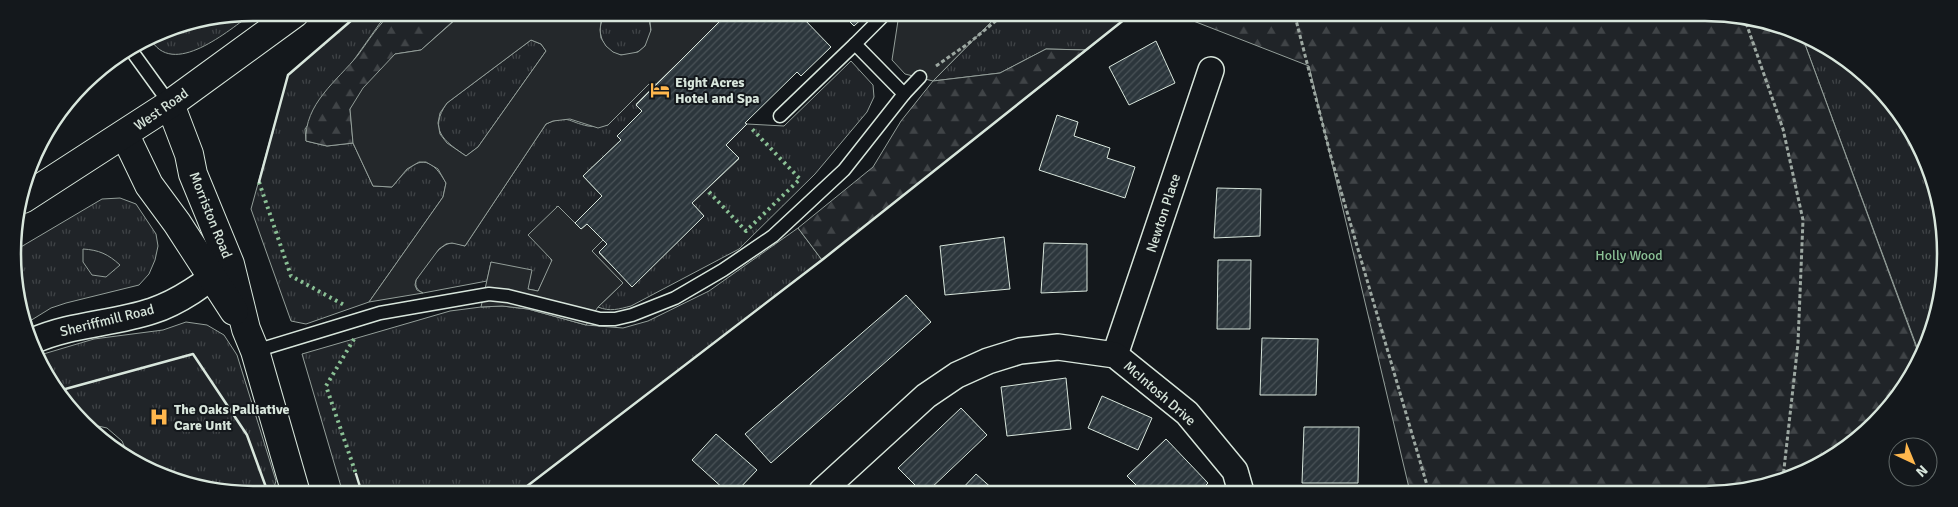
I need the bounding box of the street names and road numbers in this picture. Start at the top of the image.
street label: West Road [131,85,192,134]
street label: Morriston Road [185,169,236,261]
street label: Newton Place [1143,171,1184,255]
street label: Sheriffmill Road [58,301,156,340]
street label: McIntosh Drive [1120,357,1199,429]

